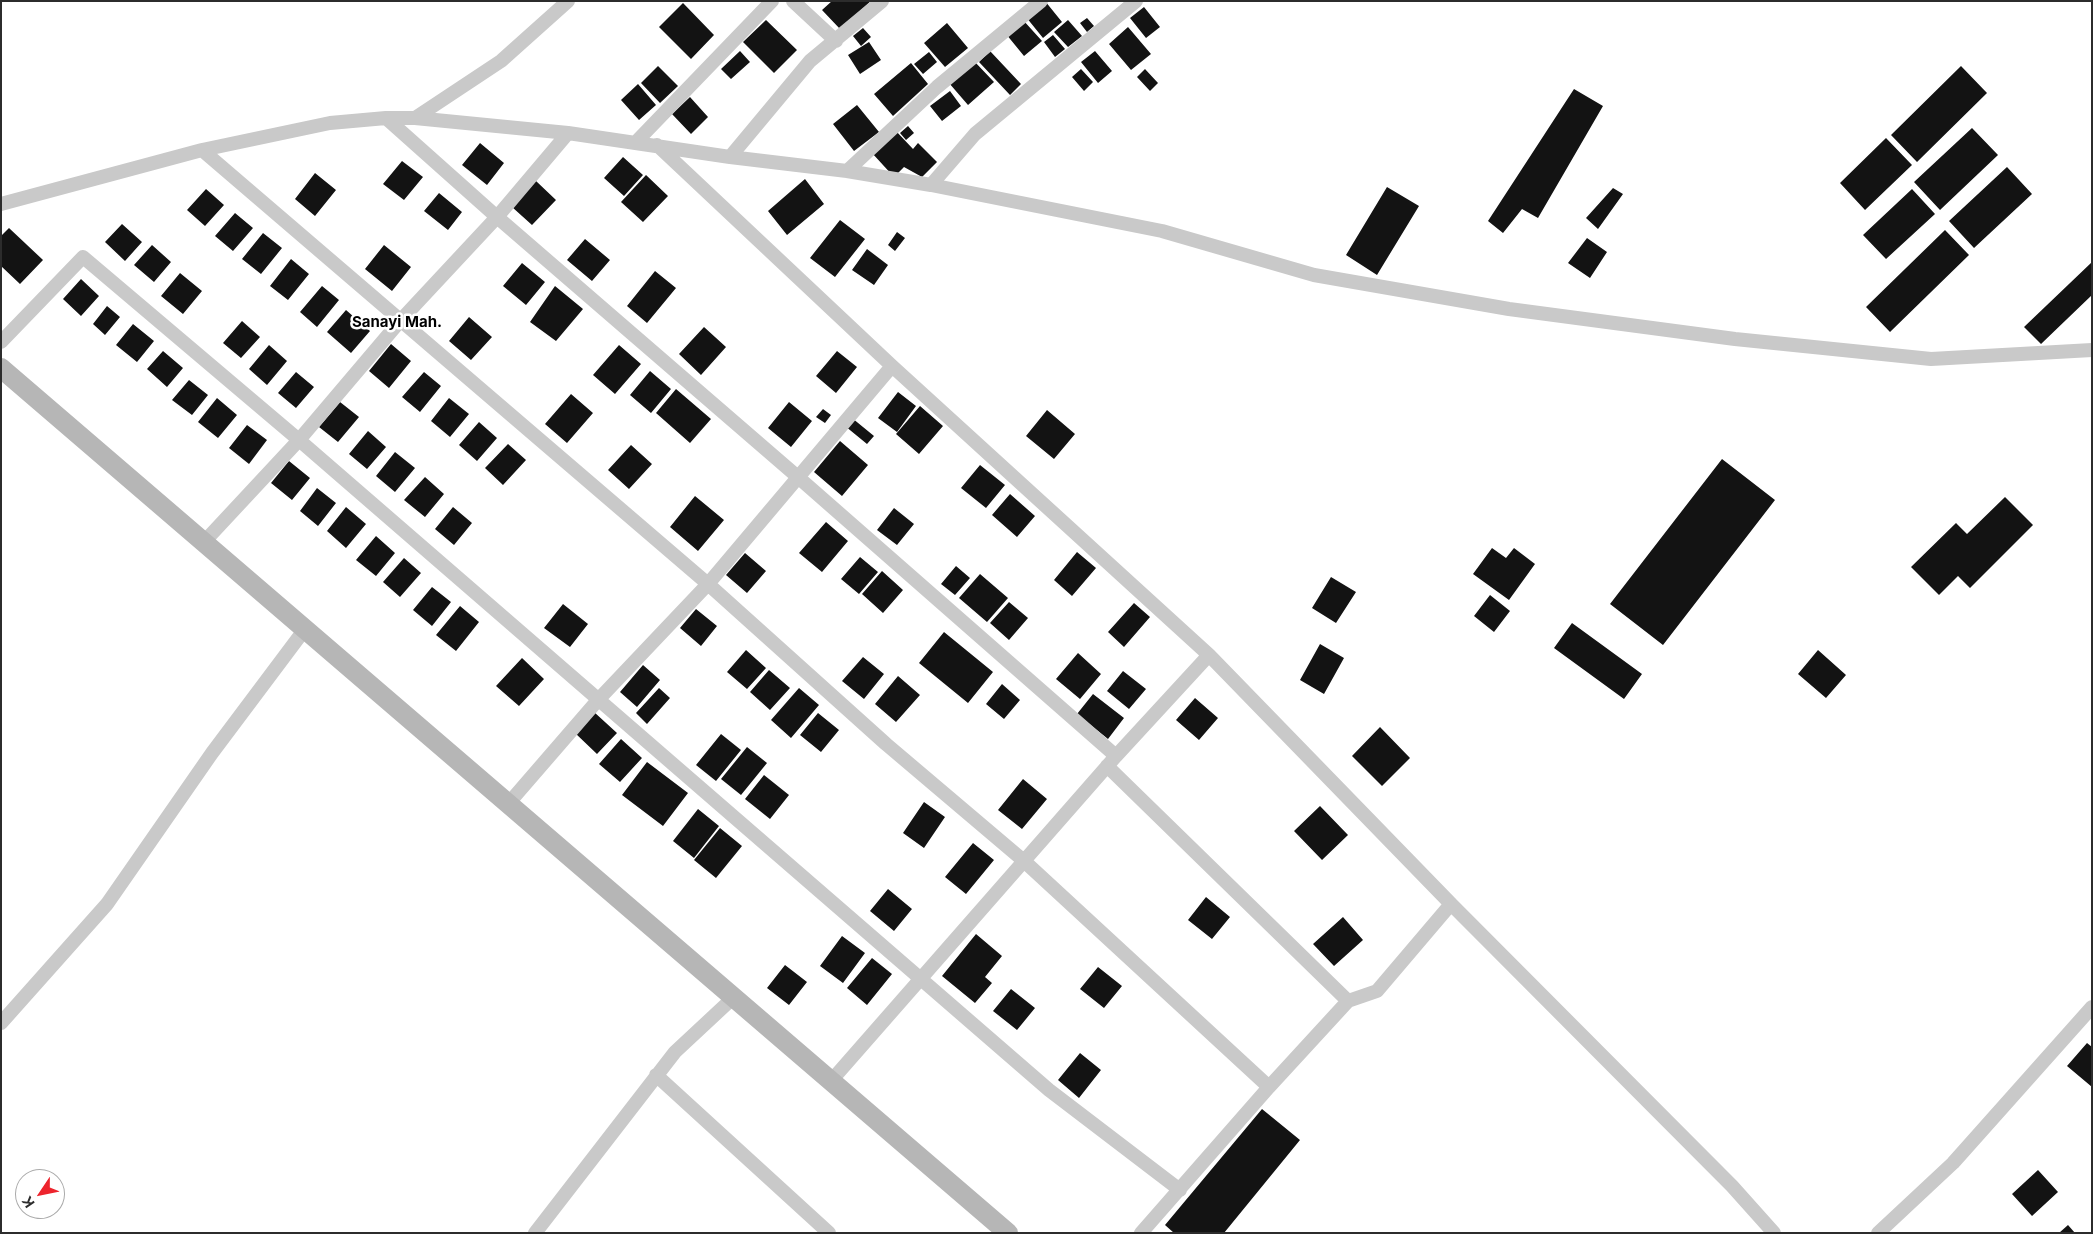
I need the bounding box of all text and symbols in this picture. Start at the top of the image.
district label: Sanayi Mah. [352,313,442,331]
north arrow [15,1169,65,1219]
text: K [18,1193,38,1211]

